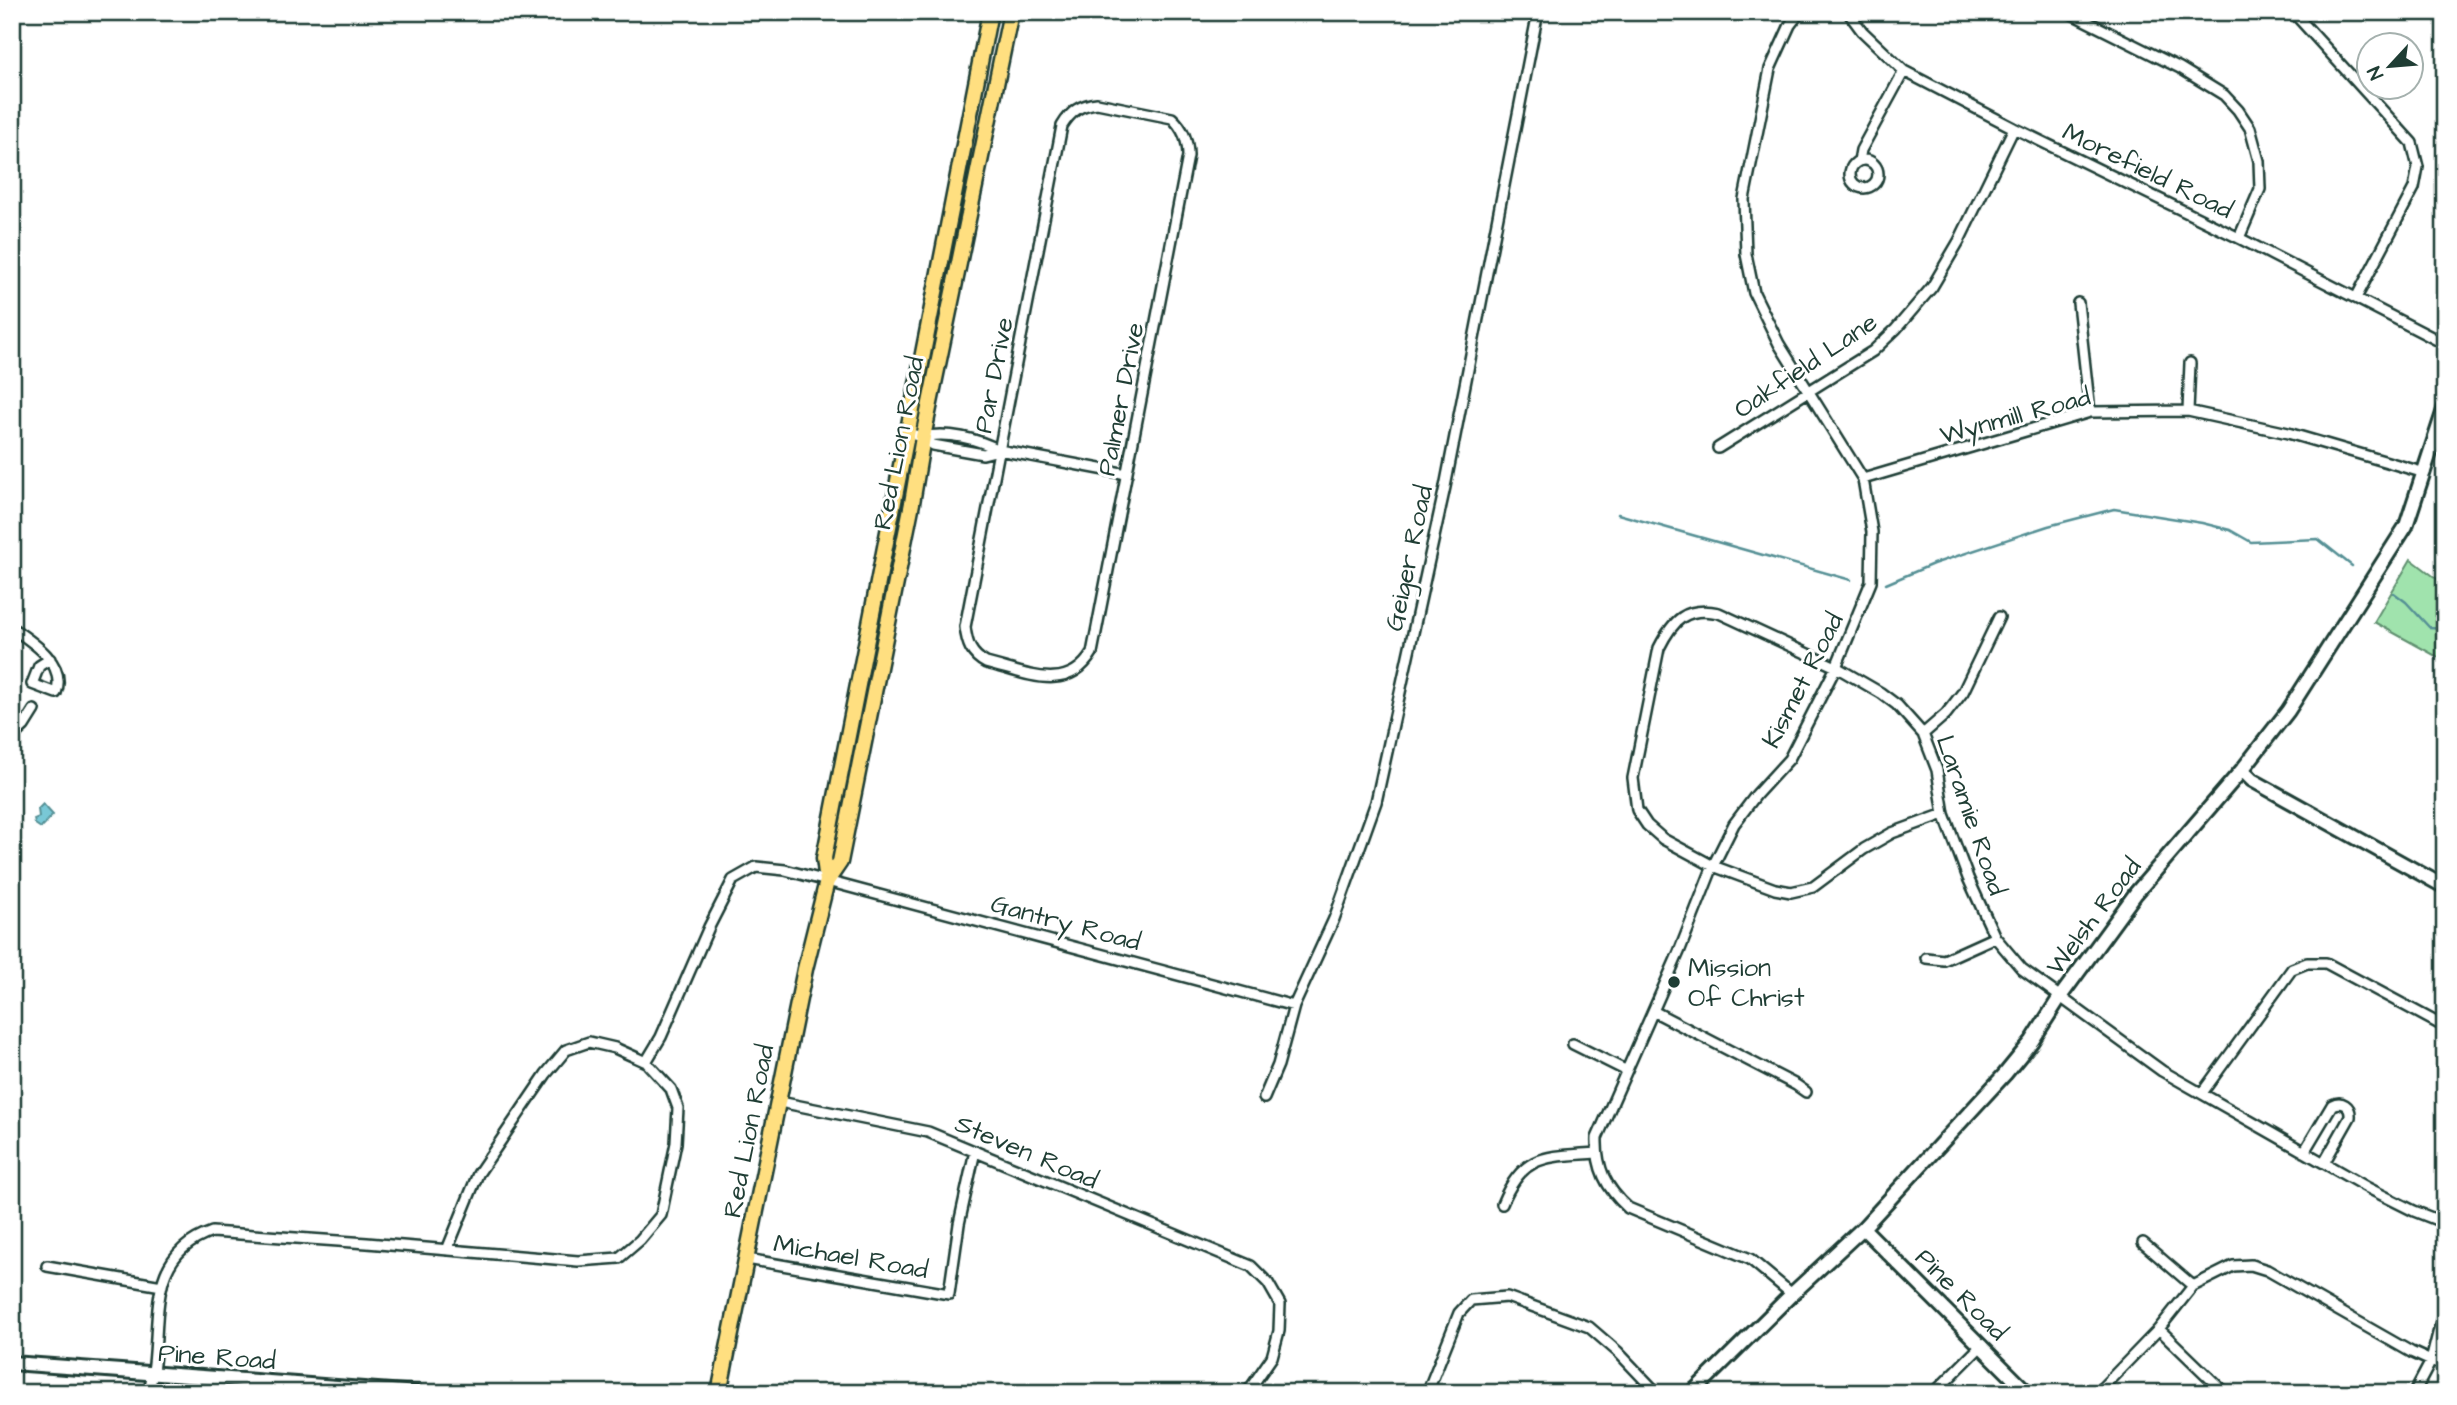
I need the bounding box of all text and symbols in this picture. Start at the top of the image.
north arrow [2356,32,2426,102]
text: N [2361,61,2391,84]
street label: Morefield Road [2056,114,2239,228]
street label: Oakfield Lane [1727,304,1885,427]
street label: Par Drive [965,314,1023,436]
street label: Palmer Drive [1088,319,1154,479]
street label: Red Lion Road [865,353,933,533]
street label: Wynmill Road [1936,379,2095,455]
street label: Geiger Road [1376,482,1444,635]
street label: Kismet Road [1753,606,1852,754]
street label: Laramie Road [1927,730,2015,900]
street label: Welsh Road [2038,850,2150,983]
street label: Gantry Road [986,886,1145,962]
place label: Mission Of Christ [1688,950,1805,1016]
marker: Mission Of Christ [1666,974,1682,990]
street label: Red Lion Road [715,1041,783,1221]
street label: Steven Road [950,1106,1104,1198]
street label: Michael Road [771,1226,931,1288]
street label: Pine Road [1907,1240,2016,1349]
street label: Pine Road [157,1335,277,1379]

